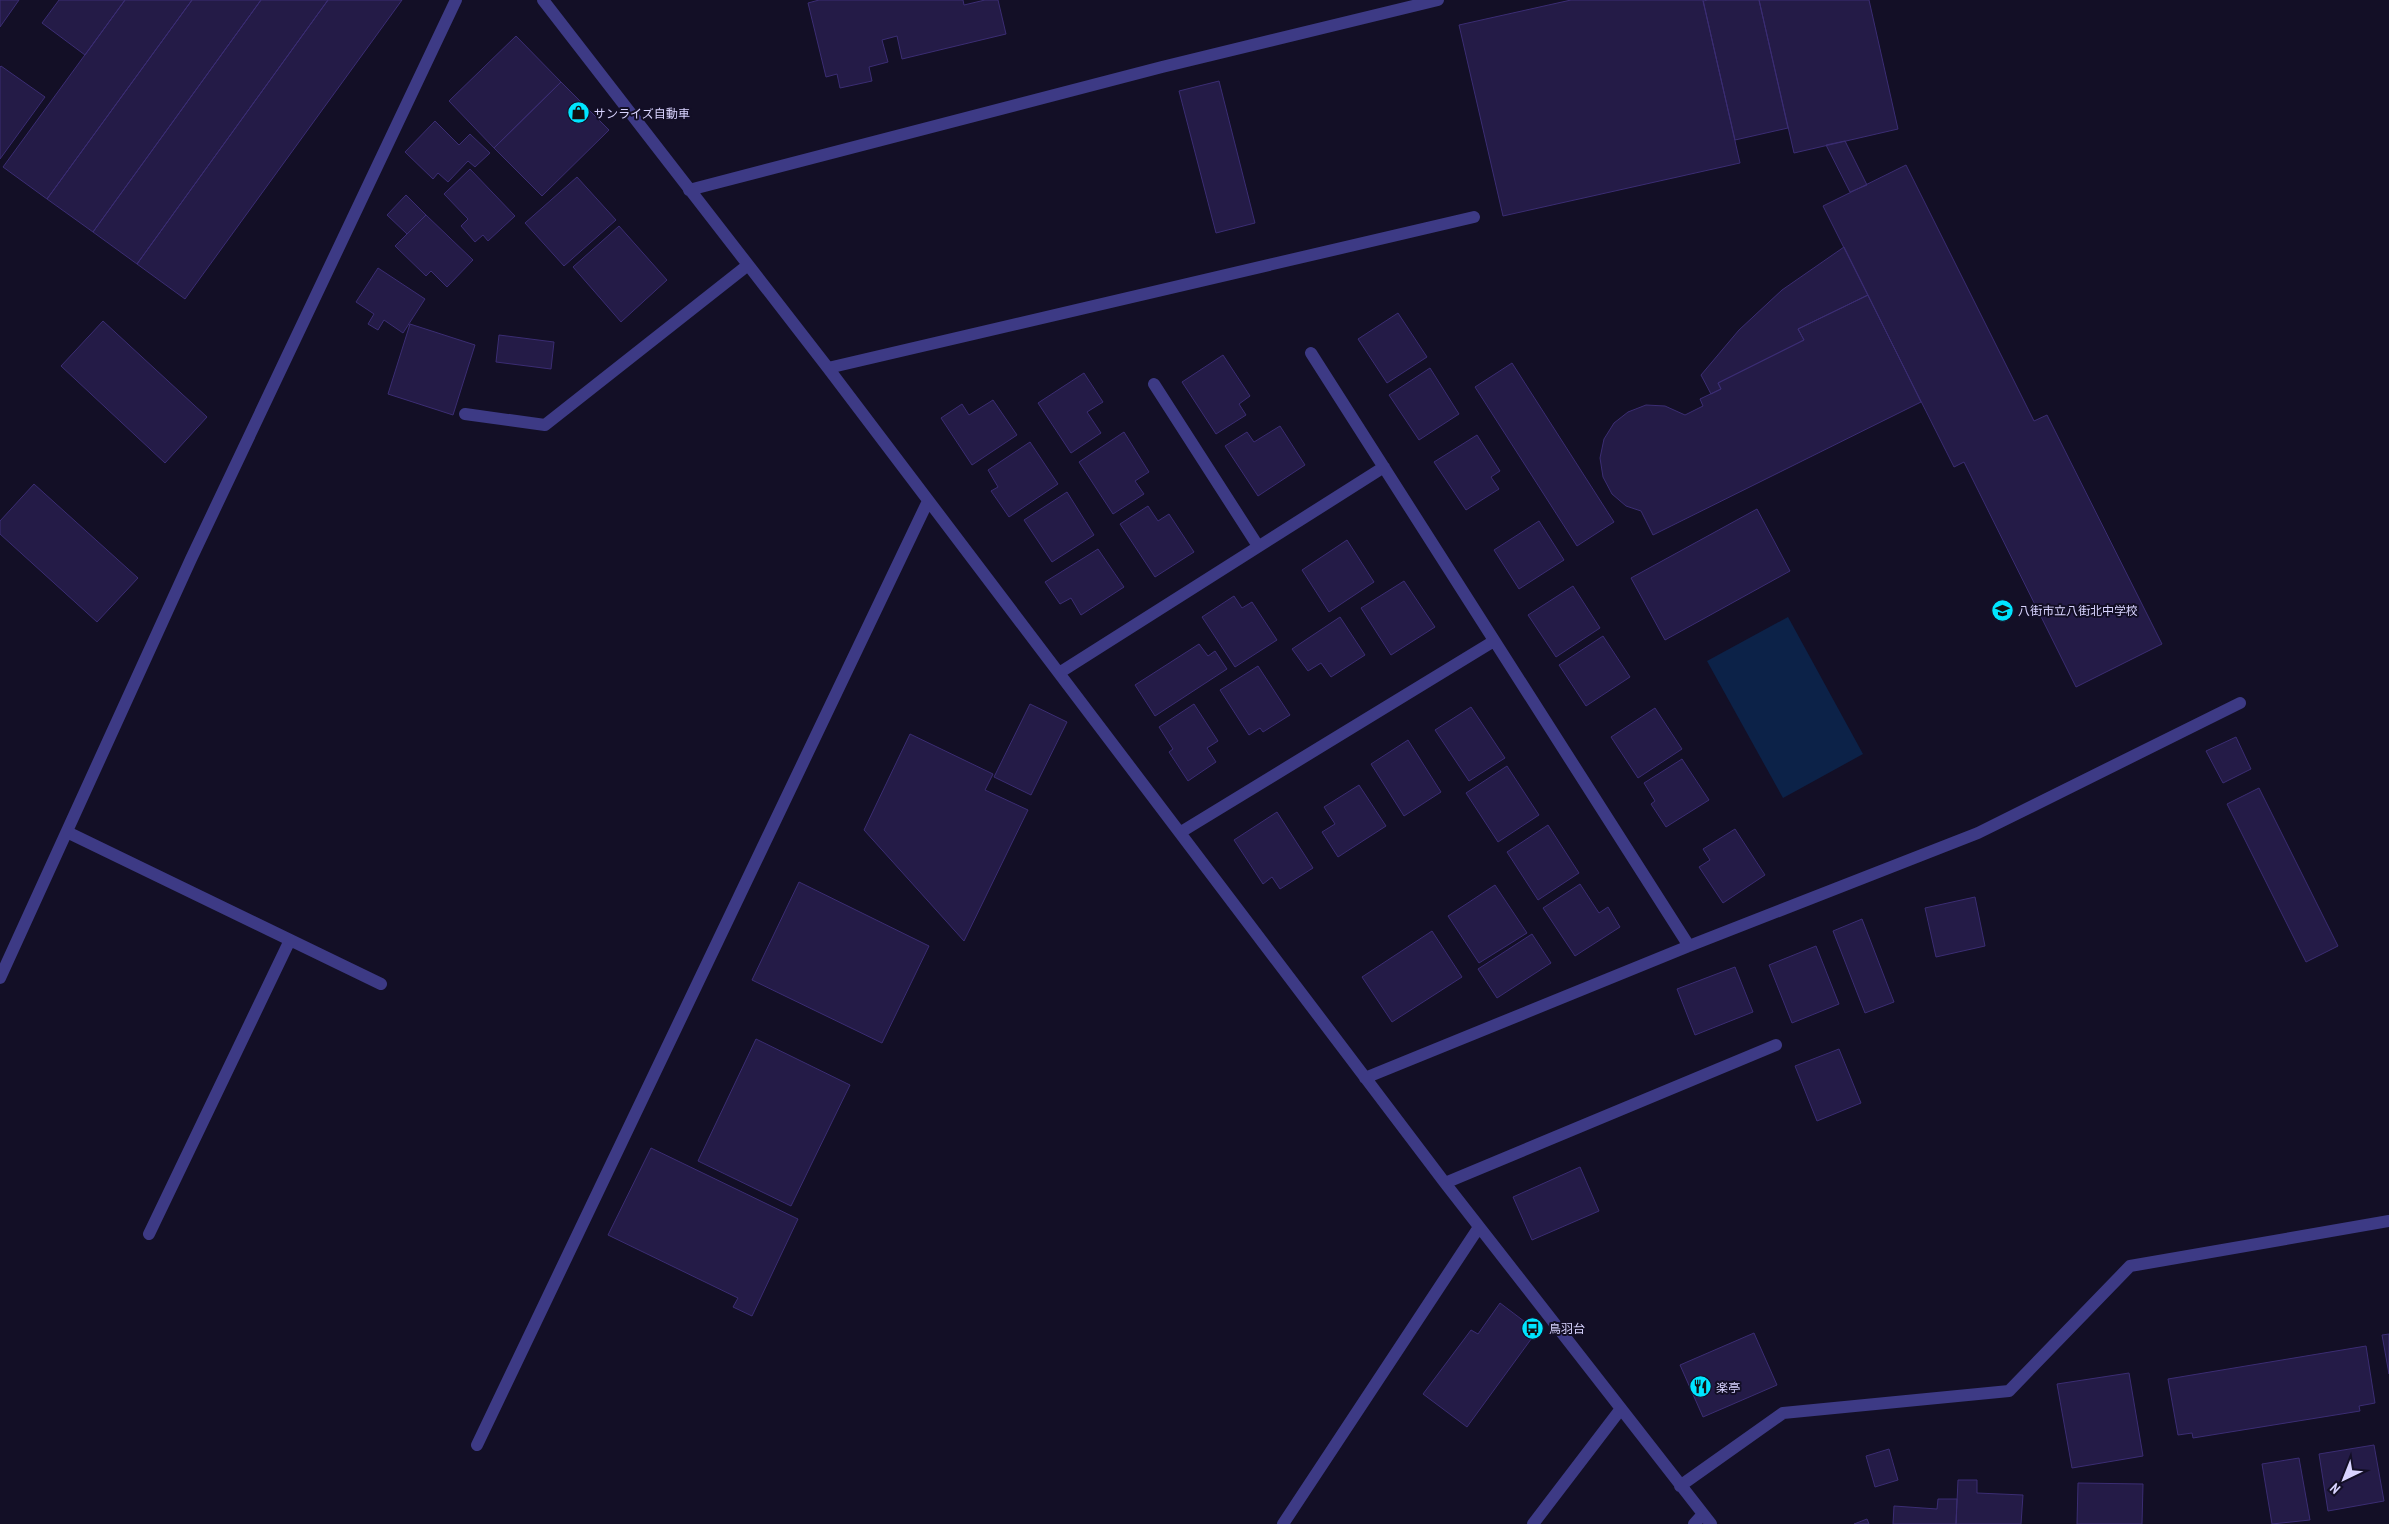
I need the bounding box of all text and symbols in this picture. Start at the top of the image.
shop icon: サンライズ自動車 [566,101,590,125]
place label: サンライズ自動車 [594,106,690,121]
school or university icon: 八街市立八街北中学校 [1990,598,2014,622]
place label: 八街市立八街北中学校 [2018,603,2138,618]
bus stop icon: 鳥羽台 [1521,1316,1545,1340]
place label: 鳥羽台 [1549,1321,1585,1336]
restaurant icon: 楽亭 [1688,1375,1712,1399]
place label: 楽亭 [1716,1380,1740,1395]
north arrow [2319,1454,2369,1504]
text: N [2326,1479,2344,1498]

